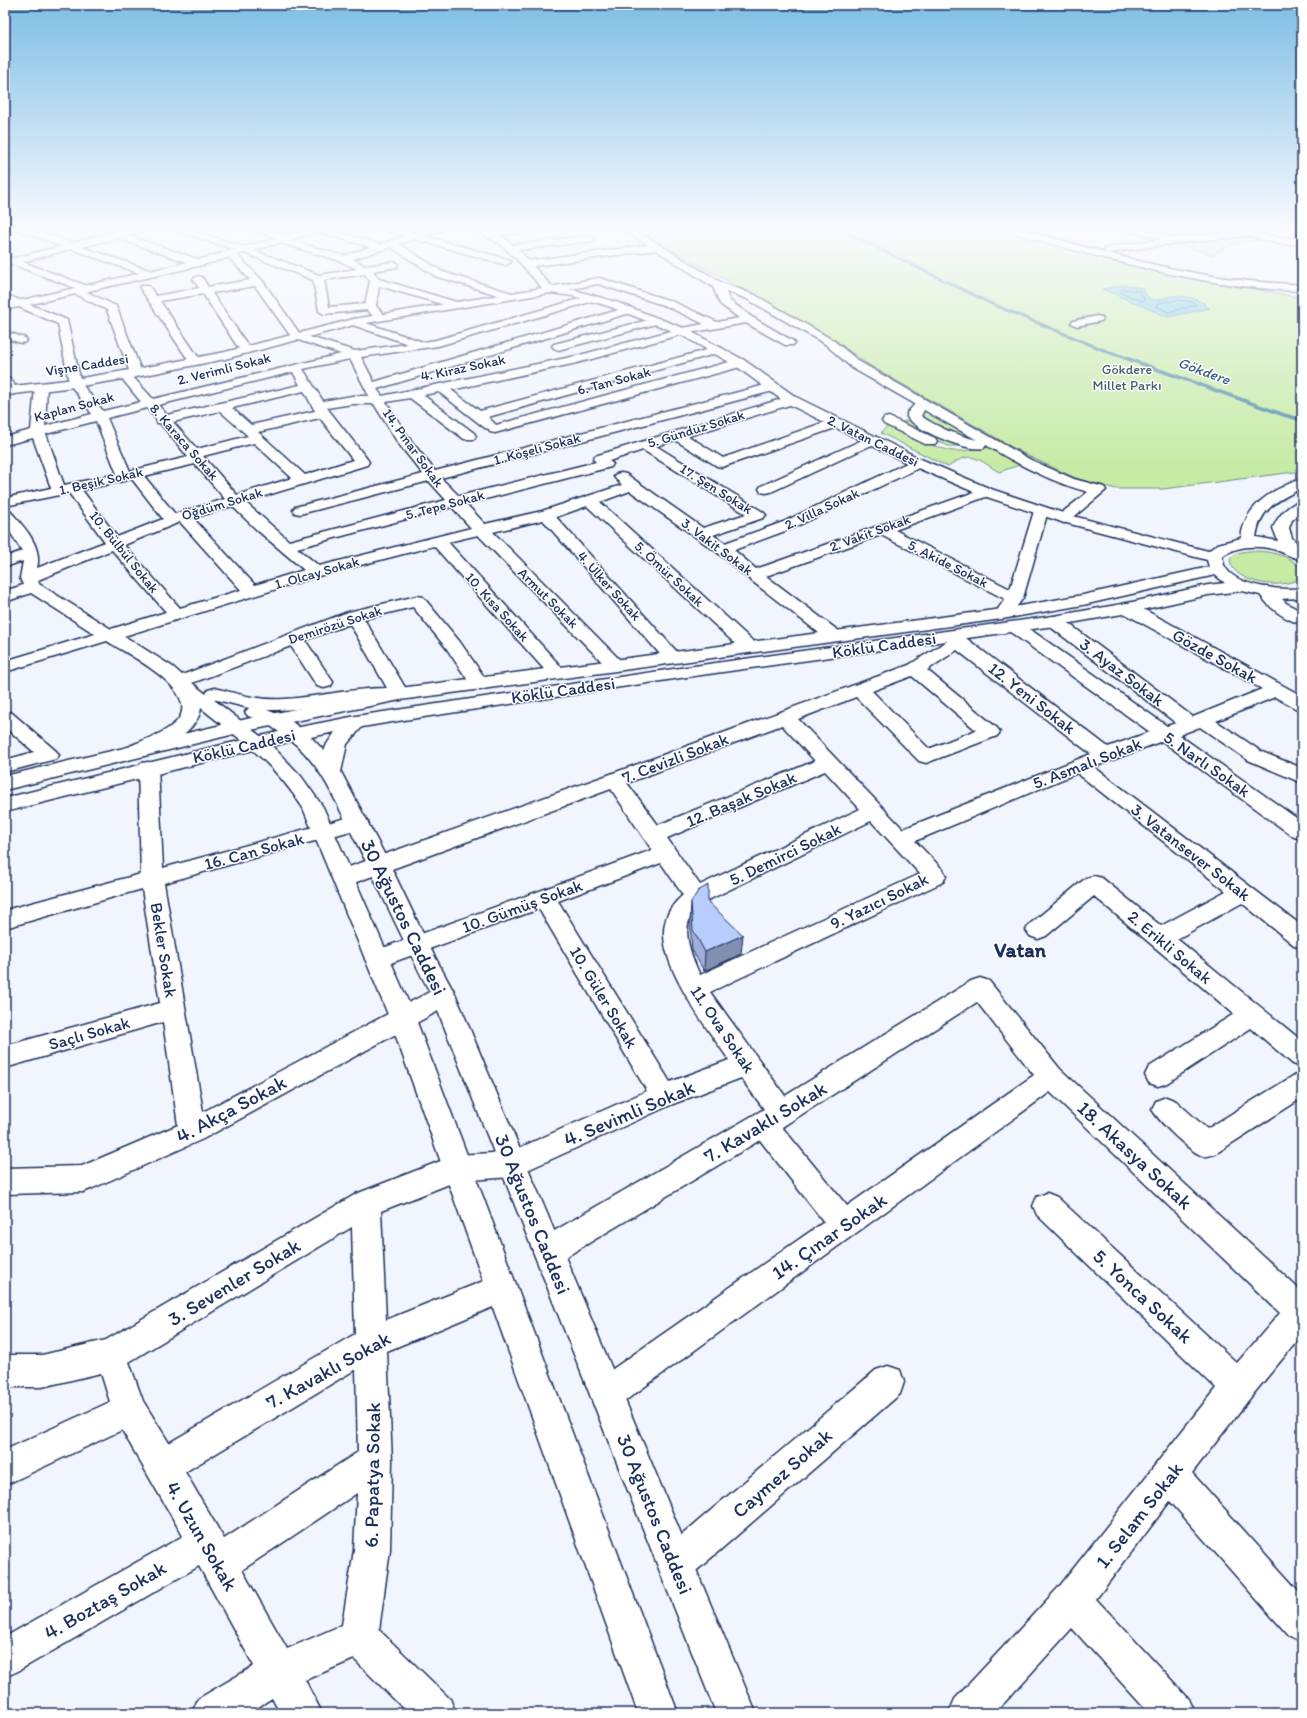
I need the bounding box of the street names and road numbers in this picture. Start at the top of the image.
street label: 2. Verimli Sokak [176,349,272,389]
street label: Vişne Caddesi [44,350,130,380]
street label: 4. Kiraz Sokak [419,351,508,385]
street label: 6. Tan Sokak [575,363,653,399]
street label: Kaplan Sokak [32,388,116,426]
street label: 8. Karaca Sokak [146,400,222,484]
street label: 14. Pınar Sokak [379,405,448,491]
street label: 5. Gündüz Sokak [645,406,747,452]
street label: 2. Vatan Caddesi [824,412,922,470]
street label: 1. Köşeli Sokak [492,429,583,469]
street label: 17. Şen Sokak [677,460,756,518]
street label: 1. Beşik Sokak [57,463,145,499]
street label: Öğdüm Sokak [180,483,265,524]
street label: 2. Villa Sokak [782,484,863,534]
street label: 5. Tepe Sokak [404,486,487,524]
street label: 10. Bülbül Sokak [86,507,162,597]
street label: 2. Vakit Sokak [827,510,914,556]
street label: 3. Vakit Sokak [678,515,757,580]
street label: 5. Akide Sokak [905,537,992,592]
street label: 5. Ömür Sokak [631,538,708,611]
street label: 4. Ülker Sokak [573,548,645,624]
street label: 1. Olcay Sokak [273,553,361,593]
street label: Armut Sokak [514,564,582,632]
street label: 10. Kısa Sokak [461,569,533,646]
street label: Demirözü Sokak [286,602,384,648]
street label: Gözde Sokak [1169,625,1261,688]
street label: Köklü Caddesi [831,628,937,662]
street label: 3. Ayaz Sokak [1076,634,1168,710]
street label: 12. Yeni Sokak [985,658,1080,738]
street label: Köklü Caddesi [510,673,616,707]
street label: Köklü Caddesi [191,724,297,768]
street label: 5. Narlı Sokak [1160,727,1254,801]
street label: 7. Cevizli Sokak [619,728,731,787]
street label: 5. Asmalı Sokak [1030,733,1145,793]
street label: 12. Başak Sokak [683,767,799,831]
street label: 3. Vatansever Sokak [1127,799,1255,905]
street label: 5. Demirci Sokak [726,818,844,890]
street label: 16. Can Sokak [202,828,306,874]
street label: 30 Ağustos Caddesi [356,835,452,999]
street label: 9. Yazıcı Sokak [827,868,932,933]
street label: 10. Gümüş Sokak [459,875,585,937]
street label: Bekler Sokak [147,901,181,999]
street label: 2. Erikli Sokak [1124,906,1216,988]
street label: 10. Güler Sokak [566,942,642,1052]
street label: 11. Ova Sokak [686,982,760,1077]
street label: Saçlı Sokak [46,1012,132,1054]
street label: 4. Akça Sokak [172,1070,291,1148]
street label: 4. Sevimli Sokak [560,1075,698,1151]
street label: 7. Kavaklı Sokak [699,1076,831,1168]
street label: 18. Akasya Sokak [1073,1096,1197,1214]
street label: 30 Ağustos Caddesi [490,1130,576,1298]
street label: 14. Çınar Sokak [767,1187,892,1285]
street label: 3. Sevenler Sokak [163,1233,305,1331]
street label: 5. Yonca Sokak [1088,1244,1198,1349]
street label: 7. Kavaklı Sokak [261,1326,395,1414]
street label: 6. Papatya Sokak [359,1402,385,1548]
street label: Caymez Sokak [727,1423,837,1523]
street label: 30 Ağustos Caddesi [612,1430,698,1598]
street label: 1. Selam Sokak [1090,1457,1188,1573]
street label: 4. Uzun Sokak [161,1477,243,1596]
street label: 4. Boztaş Sokak [40,1555,171,1645]

